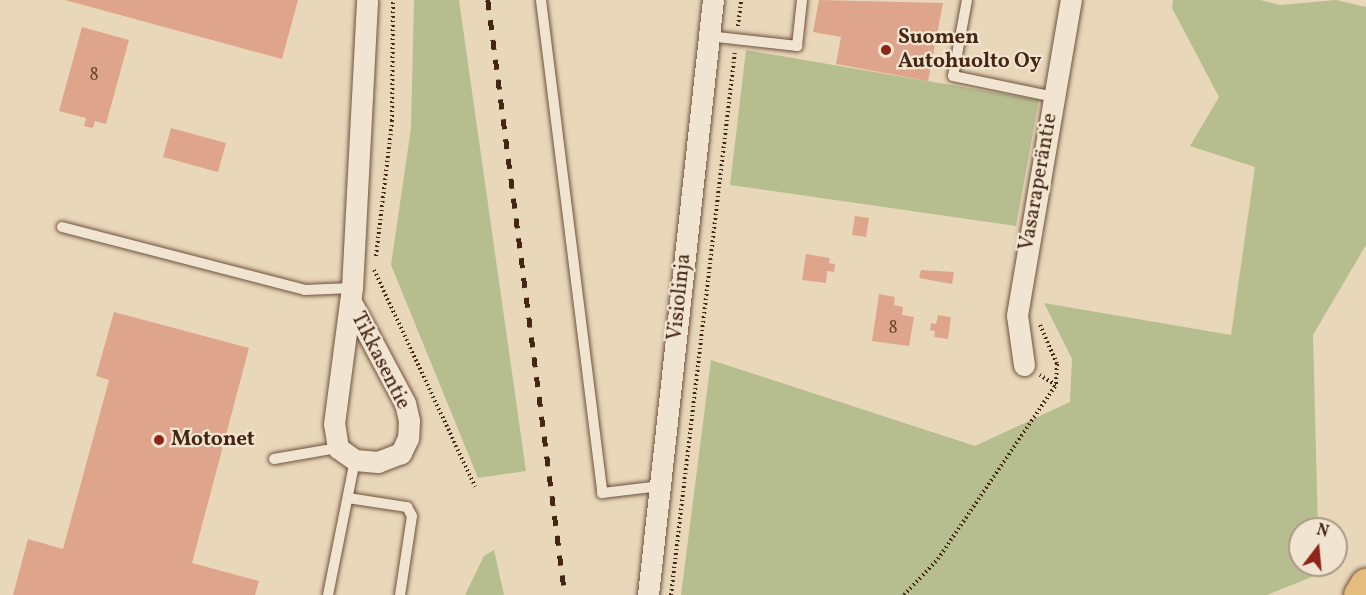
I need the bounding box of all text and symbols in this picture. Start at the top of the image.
place label: Suomen Autohuolto Oy [898,25,1042,75]
marker: Suomen Autohuolto Oy [879,43,893,57]
house number: 8 [89,65,99,87]
street label: Vasaraperäntie [1015,111,1063,253]
street label: Visiolinja [663,252,697,342]
street label: Tikkasentie [345,308,415,414]
house number: 8 [888,318,898,340]
place label: Motonet [171,427,255,453]
marker: Motonet [152,433,166,447]
north arrow [1288,517,1348,577]
text: N [1314,519,1331,544]

